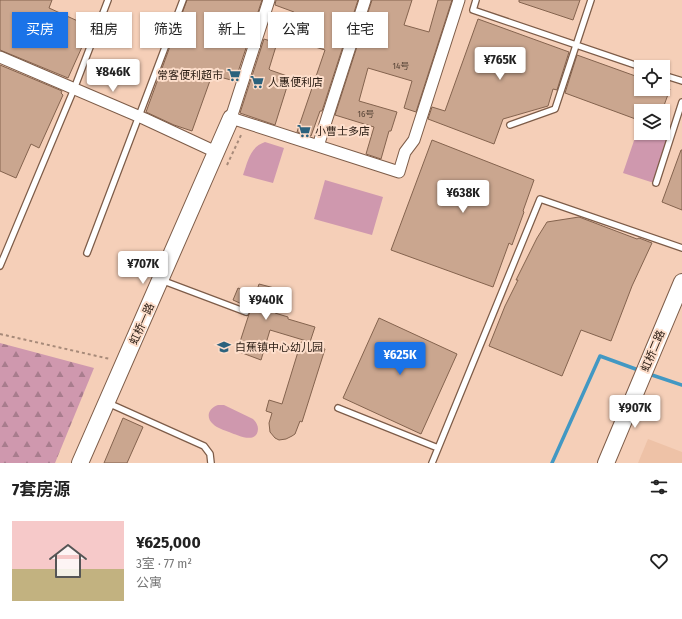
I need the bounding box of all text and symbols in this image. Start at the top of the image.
chip: 买房 [12,12,68,48]
chip: 租房 [76,12,132,48]
chip: 筛选 [140,12,196,48]
chip: 新上 [204,12,260,48]
chip: 公寓 [268,12,324,48]
chip: 住宅 [332,12,388,48]
pin: ¥765K [472,47,528,81]
text: ¥765K [484,52,516,67]
pin: ¥846K [85,59,141,93]
map controls [634,60,670,140]
button: locate [634,60,670,96]
house number: 14号 [393,61,409,71]
text: ¥846K [96,64,130,79]
supermarket icon: 常客便利超市 [226,67,242,83]
place label: 常客便利超市 [157,69,223,82]
supermarket icon: 人惠便利店 [249,74,265,90]
place label: 人惠便利店 [268,76,323,89]
button: layers [634,104,670,140]
house number: 16号 [358,109,374,119]
supermarket icon: 小曹士多店 [296,123,312,139]
place label: 小曹士多店 [315,125,370,138]
pin: ¥638K [435,180,491,214]
text: ¥638K [446,185,480,200]
pin: ¥707K [115,251,171,285]
text: ¥707K [127,256,159,271]
pin: ¥940K [238,287,294,321]
text: ¥940K [249,292,283,307]
street label: 虹桥一路 [127,301,157,347]
street label: 虹桥二路 [638,328,668,374]
school or university icon: 白蕉镇中心幼儿园 [216,339,232,355]
place label: 白蕉镇中心幼儿园 [235,341,323,354]
pin: ¥625K [372,342,428,376]
text: ¥625K [384,347,416,362]
pin: ¥907K [607,395,663,429]
text: ¥907K [618,400,652,415]
icon: filters [648,476,670,498]
text: 7套房源 [12,479,70,500]
text: ¥625,000 [136,532,201,553]
icon: home [44,537,92,585]
icon: heart [648,550,670,572]
text: 3室 · 77 m² [136,556,192,571]
text: 公寓 [136,575,162,590]

